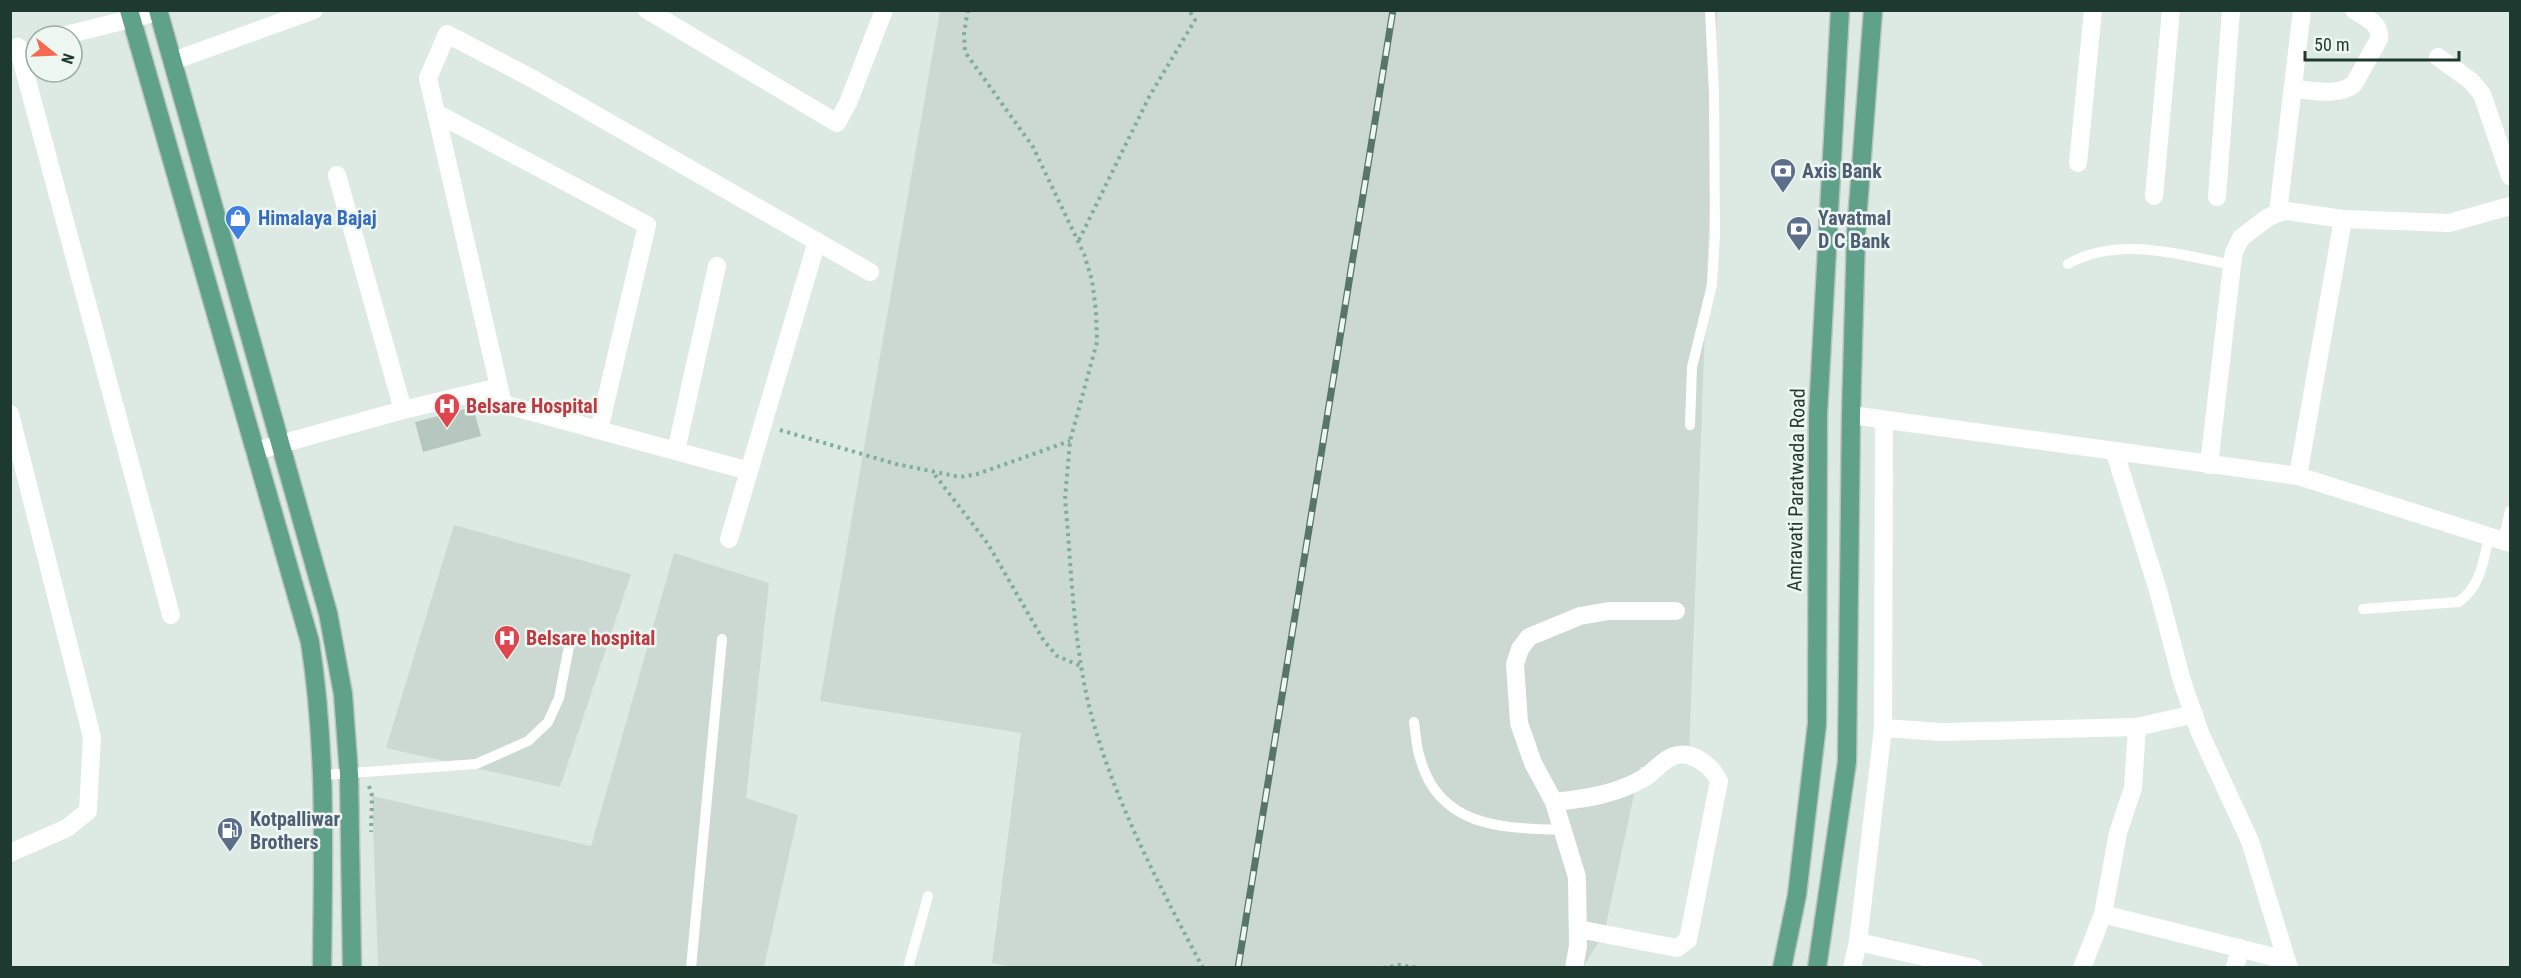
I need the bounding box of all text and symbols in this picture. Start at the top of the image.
north arrow [24,24,84,84]
scale bar [2305,24,2460,62]
text: 50 m [2314,34,2349,55]
text: N [57,51,78,66]
bank icon: Axis Bank [1768,156,1798,194]
place label: Axis Bank [1802,159,1882,183]
shop icon: Himalaya Bajaj [223,203,253,241]
place label: Himalaya Bajaj [258,206,377,230]
place label: Yavatmal D C Bank [1818,206,1891,253]
bank icon: Yavatmal D C Bank [1784,214,1814,252]
street label: Amravati Paratwada Road [1782,388,1810,592]
hospital icon: Belsare Hospital [432,391,462,429]
place label: Belsare Hospital [466,394,598,418]
hospital icon: Belsare hospital [492,623,522,661]
place label: Belsare hospital [526,626,655,650]
place label: Kotpalliwar Brothers [250,807,340,854]
fuel station icon: Kotpalliwar Brothers [215,815,245,853]

